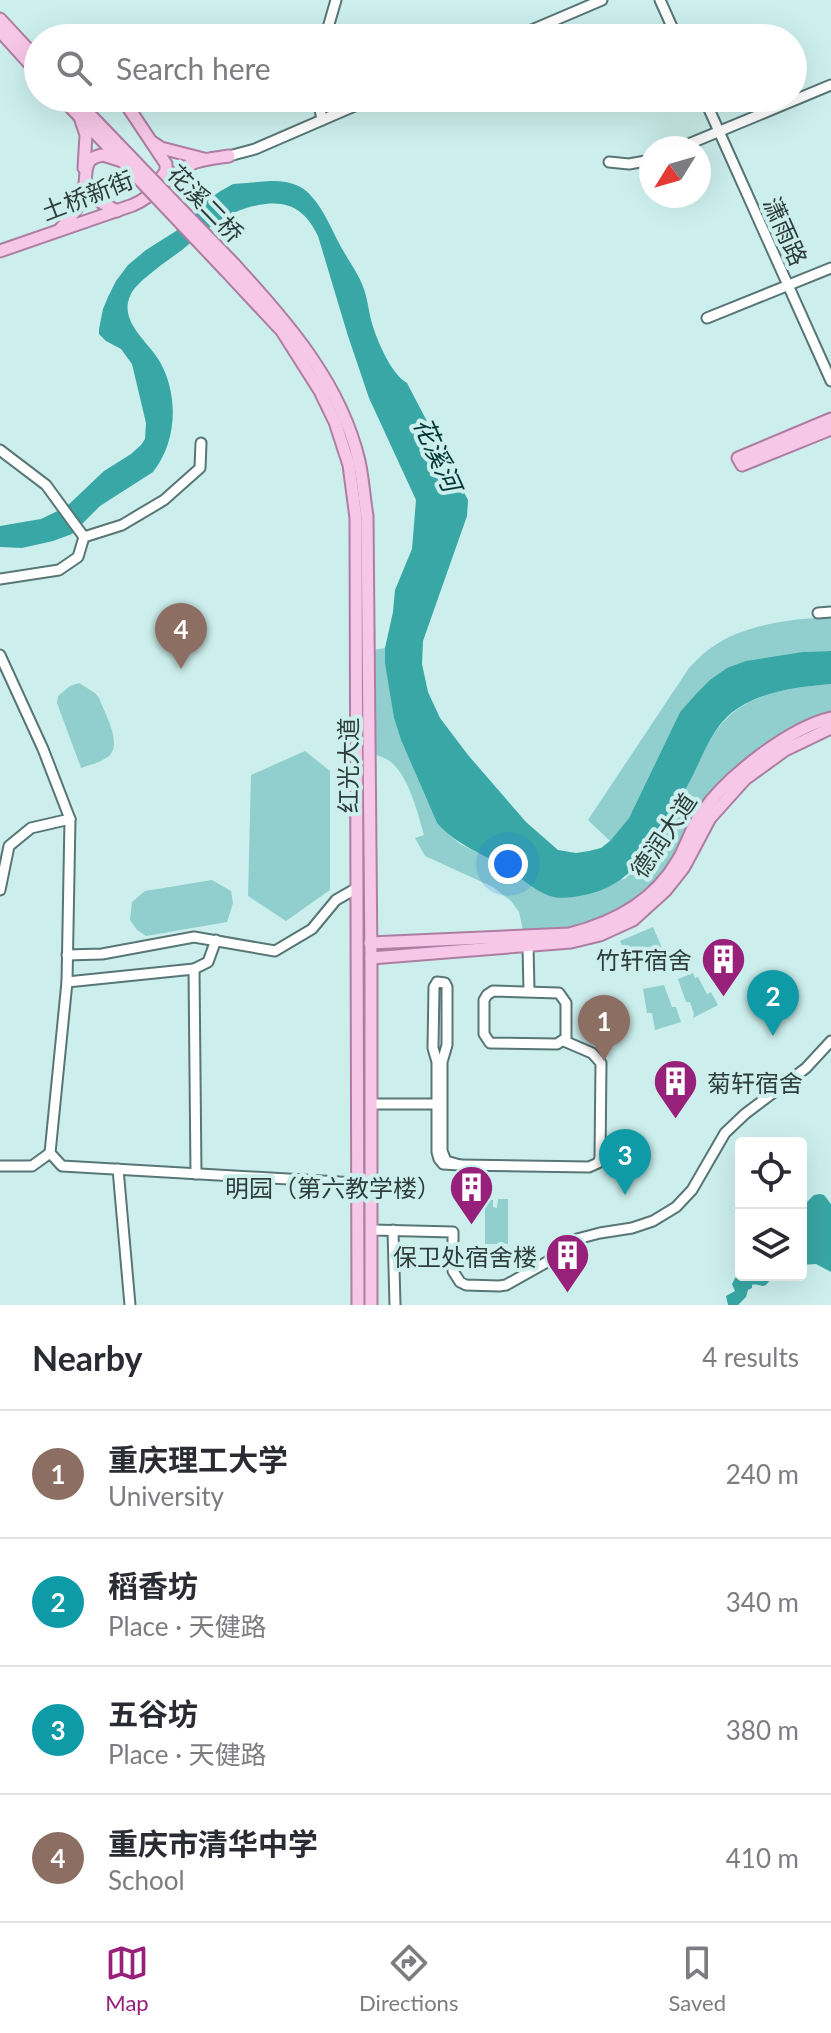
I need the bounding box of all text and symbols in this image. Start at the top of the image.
search box [24,24,807,112]
icon: search [52,46,96,90]
text: Search here [116,50,271,86]
north arrow [639,136,711,208]
street label: 花溪二桥 [162,158,250,248]
street label: 土桥新街 [37,164,137,226]
street label: 潇雨路 [758,192,814,270]
water label: 花溪河 [408,412,471,501]
pin: 4 [155,603,207,669]
street label: 红光大道 [333,717,362,813]
street label: 德润大道 [624,787,702,883]
your location [488,844,528,884]
building icon: 竹轩宿舍 [699,935,747,998]
place label: 竹轩宿舍 [596,945,692,974]
pin: 2 [747,970,799,1036]
pin: 1 [578,995,630,1061]
building icon: 菊轩宿舍 [652,1058,700,1121]
place label: 菊轩宿舍 [707,1068,803,1097]
pin: 3 [599,1129,651,1195]
map controls [735,1137,807,1281]
button: locate [735,1137,807,1209]
building icon: 明园（第六教学楼） [448,1163,496,1226]
place label: 明园（第六教学楼） [225,1173,441,1202]
button: layers [735,1209,807,1281]
building icon: 保卫处宿舍楼 [544,1232,592,1295]
place label: 保卫处宿舍楼 [393,1242,537,1271]
text: Nearby [32,1337,143,1378]
text: 4 results [702,1341,799,1373]
text: 重庆理工大学 [108,1441,288,1477]
text: 1 [50,1458,66,1490]
text: 240 m [726,1458,799,1490]
text: University [108,1480,224,1512]
text: 稻香坊 [108,1567,198,1603]
text: 2 [50,1586,66,1618]
text: 340 m [726,1586,799,1618]
text: Place · 天健路 [108,1610,267,1642]
text: 五谷坊 [108,1695,198,1731]
text: 3 [50,1714,66,1746]
text: 380 m [726,1714,799,1746]
text: Place · 天健路 [108,1738,267,1770]
text: 重庆市清华中学 [108,1825,318,1861]
text: 4 [50,1842,66,1874]
text: 410 m [726,1842,799,1874]
text: School [108,1864,185,1896]
tab: Map [105,1941,149,2016]
tab: Directions [359,1941,458,2016]
tab: Saved [668,1941,726,2016]

